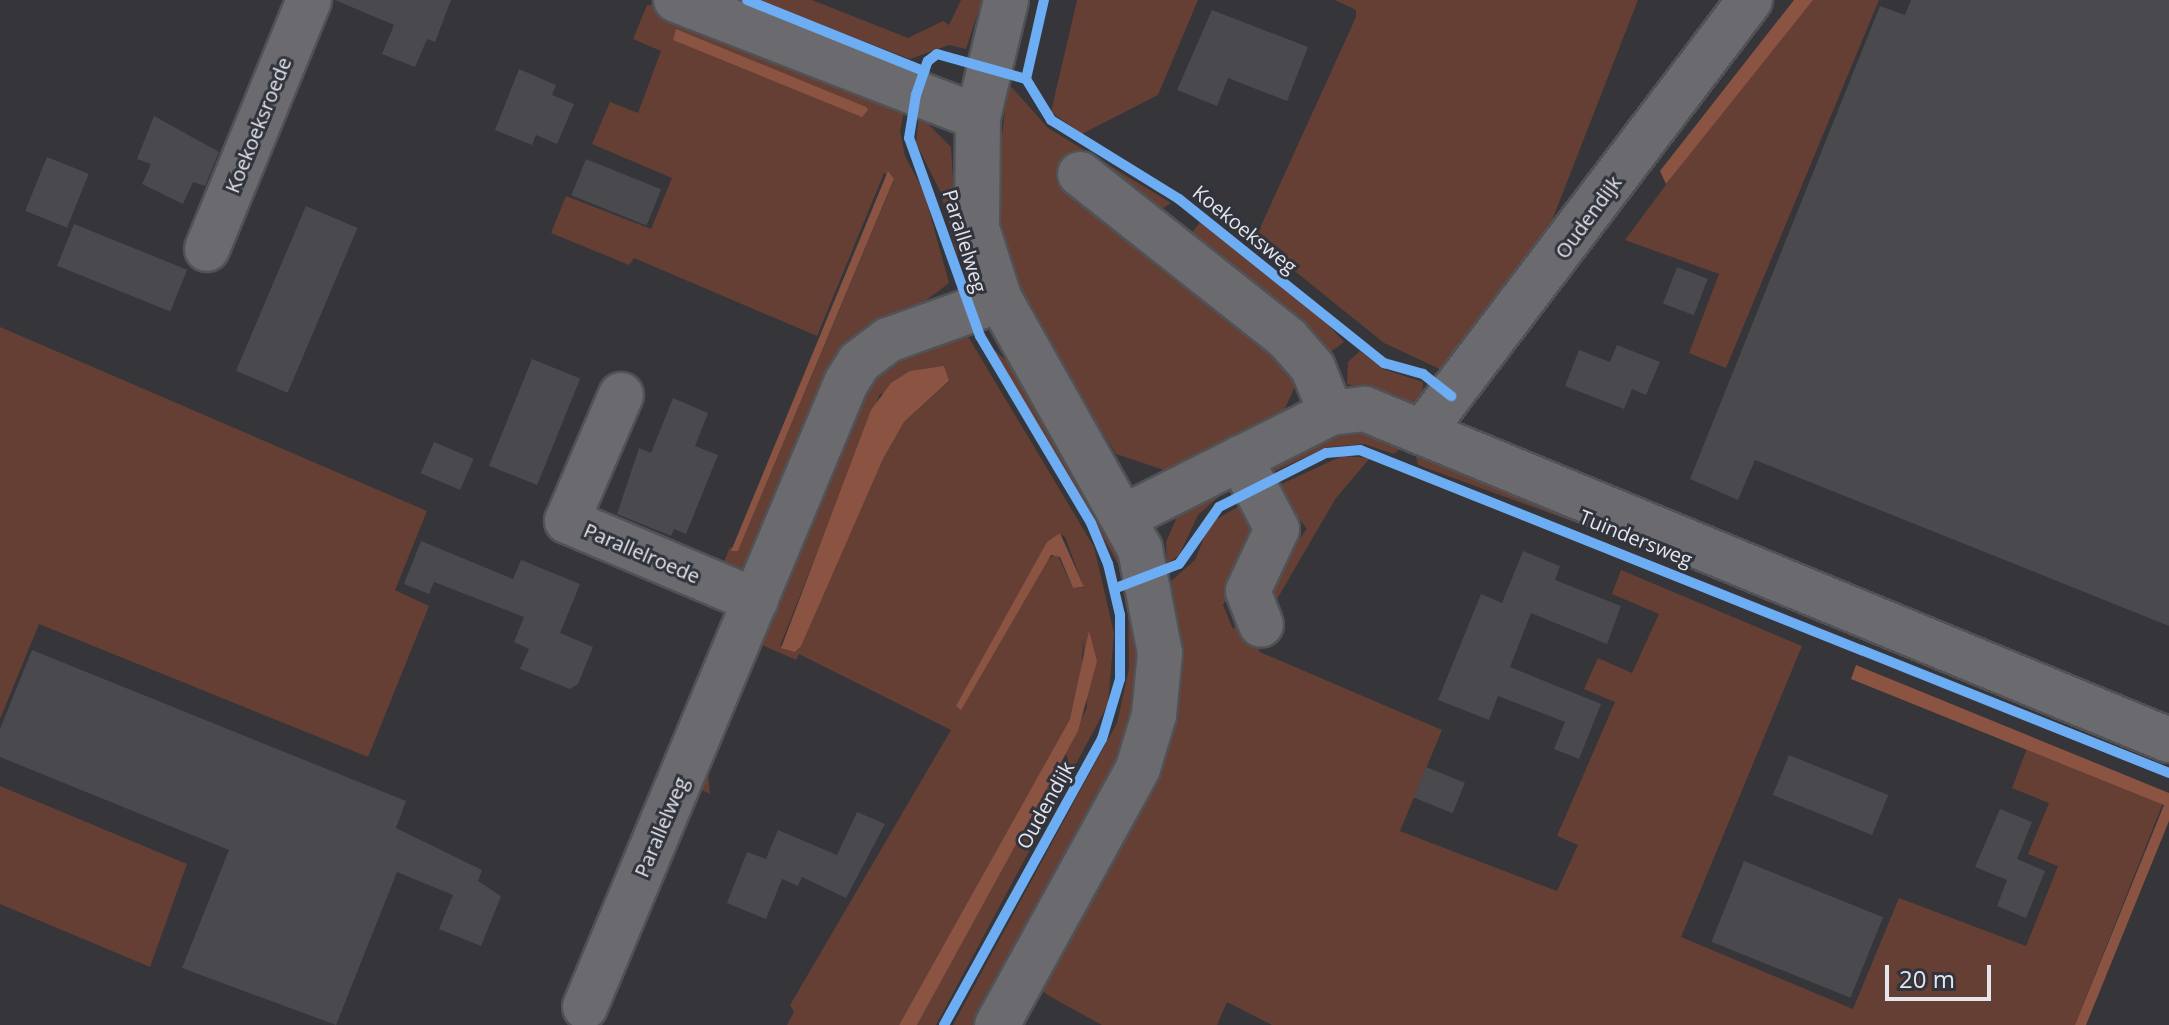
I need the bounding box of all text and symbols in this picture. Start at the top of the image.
street label: Koekoeksroede [220,54,296,196]
street label: Oudendijk [1550,171,1626,263]
street label: Koekoeksweg [1188,180,1302,278]
street label: Parallelweg [938,187,992,295]
street label: Tuindersweg [1576,505,1696,571]
street label: Parallelroede [580,518,704,588]
street label: Oudendijk [1011,757,1079,853]
street label: Parallelweg [629,773,693,881]
scale bar [1889,949,1995,999]
text: 20 m [1899,962,1955,995]

